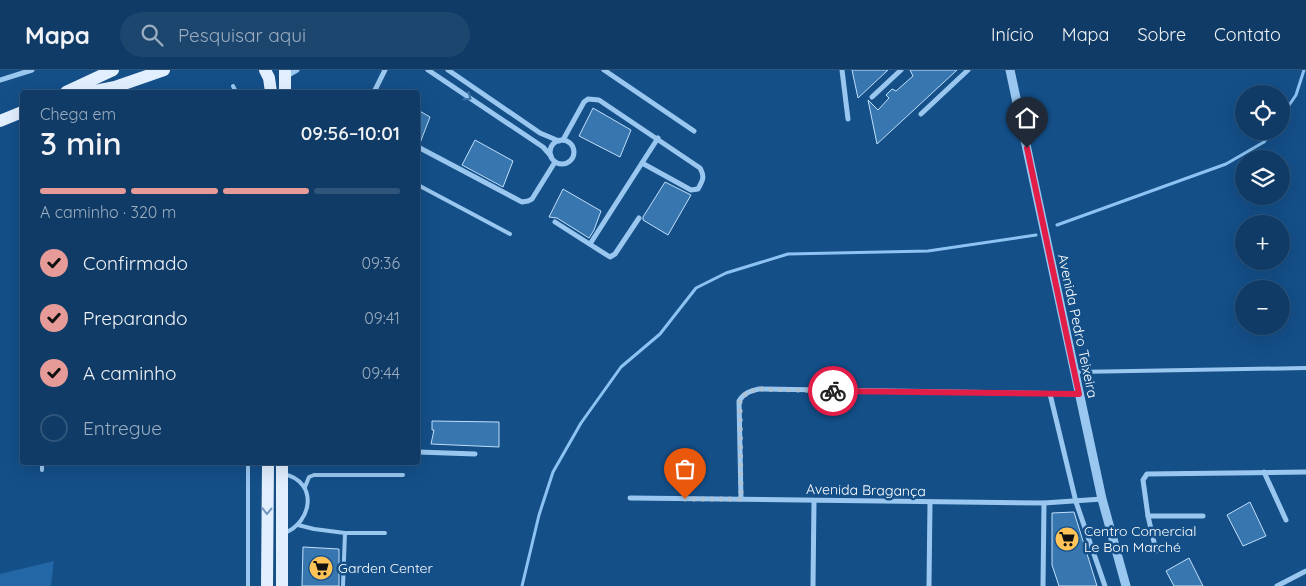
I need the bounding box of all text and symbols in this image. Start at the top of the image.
search box [120,12,470,57]
text: Mapa [25,20,90,50]
icon: search [138,21,166,49]
text: Pesquisar aqui [178,23,306,47]
text: Início [991,23,1034,46]
text: Mapa [1062,23,1109,46]
text: Sobre [1137,23,1186,46]
text: Contato [1214,23,1281,46]
map controls [1235,85,1290,335]
button: locate [1235,85,1290,140]
one-way arrow [463,91,472,100]
pin [1006,97,1048,148]
text: Chega em [40,104,116,124]
icon: home [1013,104,1041,132]
text: 09:56–10:01 [301,121,400,145]
text: 3 min [40,123,122,163]
button: layers [1235,150,1290,205]
text: A caminho · 320 m [40,202,176,222]
button: + [1235,215,1290,270]
icon: check [40,249,68,277]
text: Confirmado [83,251,188,275]
street label: Avenida Pedro Teixeira [1054,252,1102,400]
text: 09:36 [362,253,400,273]
button: − [1235,280,1290,335]
icon: check [40,304,68,332]
text: Preparando [83,306,188,330]
text: 09:41 [364,308,400,328]
icon: check [40,359,68,387]
text: A caminho [83,361,176,385]
text: 09:44 [362,363,400,383]
courier [808,366,858,416]
icon: bike [819,377,847,405]
text: Entregue [83,416,162,440]
pin [664,448,706,499]
icon: bag [671,455,699,483]
street label: Avenida Bragança [806,480,926,500]
one-way arrow [262,507,273,515]
place label: Centro Comercial Le Bon Marché [1084,522,1197,556]
supermarket icon: Centro Comercial Le Bon Marché [1054,526,1080,552]
supermarket icon: Garden Center [308,555,334,581]
place label: Garden Center [338,559,434,577]

